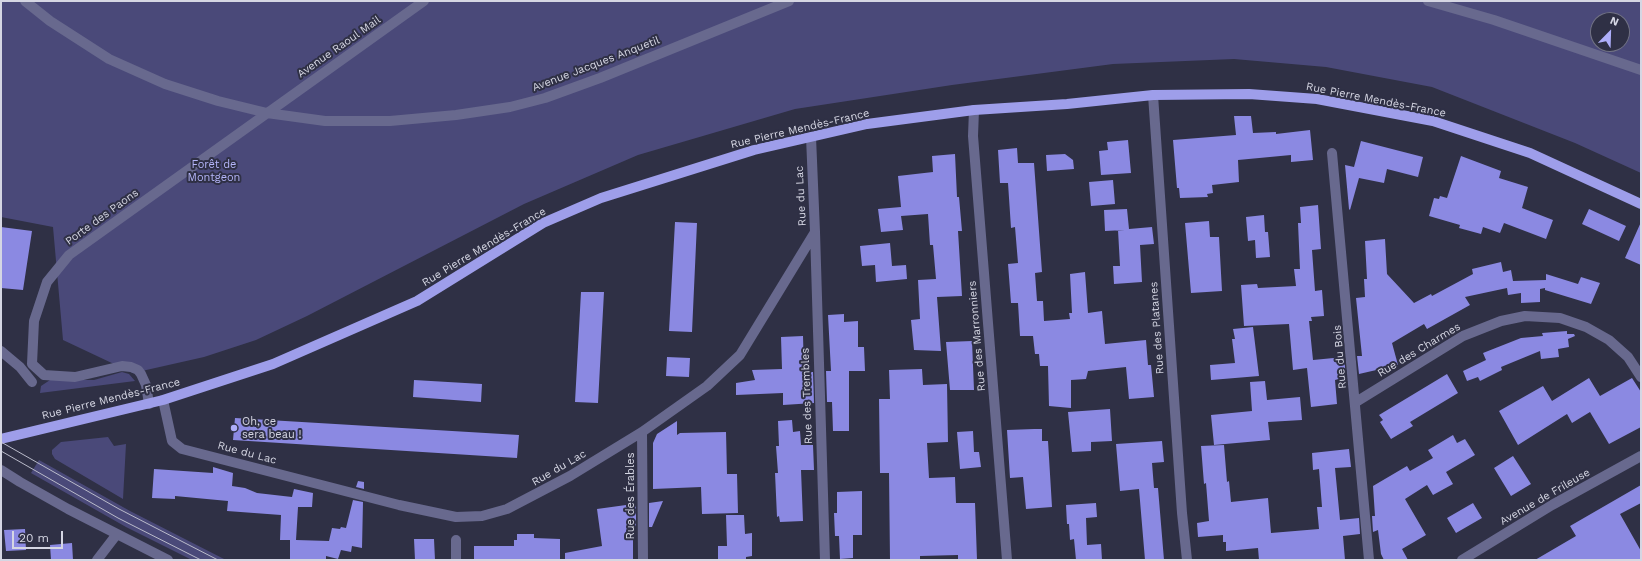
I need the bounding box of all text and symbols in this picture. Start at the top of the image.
north arrow [1590,12,1630,52]
street label: Avenue Raoul Mail [295,13,383,81]
text: N [1608,14,1621,29]
street label: Avenue Jacques Anquetil [530,34,662,94]
street label: Rue Pierre Mendès-France [1305,80,1447,120]
street label: Rue Pierre Mendès-France [729,107,871,151]
park label: Forêt de Montgeon [188,158,240,184]
street label: Rue du Lac [793,165,809,227]
street label: Porte des Paons [63,186,141,248]
street label: Rue Pierre Mendès-France [420,205,548,289]
street label: Rue des Marronniers [966,280,988,392]
street label: Rue des Platanes [1147,281,1167,375]
street label: Rue des Charmes [1375,320,1463,380]
street label: Rue du Bois [1331,325,1349,389]
street label: Rue des Trembles [799,348,815,444]
street label: Rue Pierre Mendès-France [40,375,182,423]
place label: Oh, ce sera beau ! [242,415,301,441]
marker: Oh, ce sera beau ! [229,423,239,433]
street label: Rue du Lac [216,439,278,467]
street label: Rue du Lac [530,447,588,489]
street label: Rue des Érables [624,453,638,539]
street label: Avenue de Frileuse [1498,466,1592,528]
scale bar [14,523,65,549]
text: 20 m [19,531,49,545]

